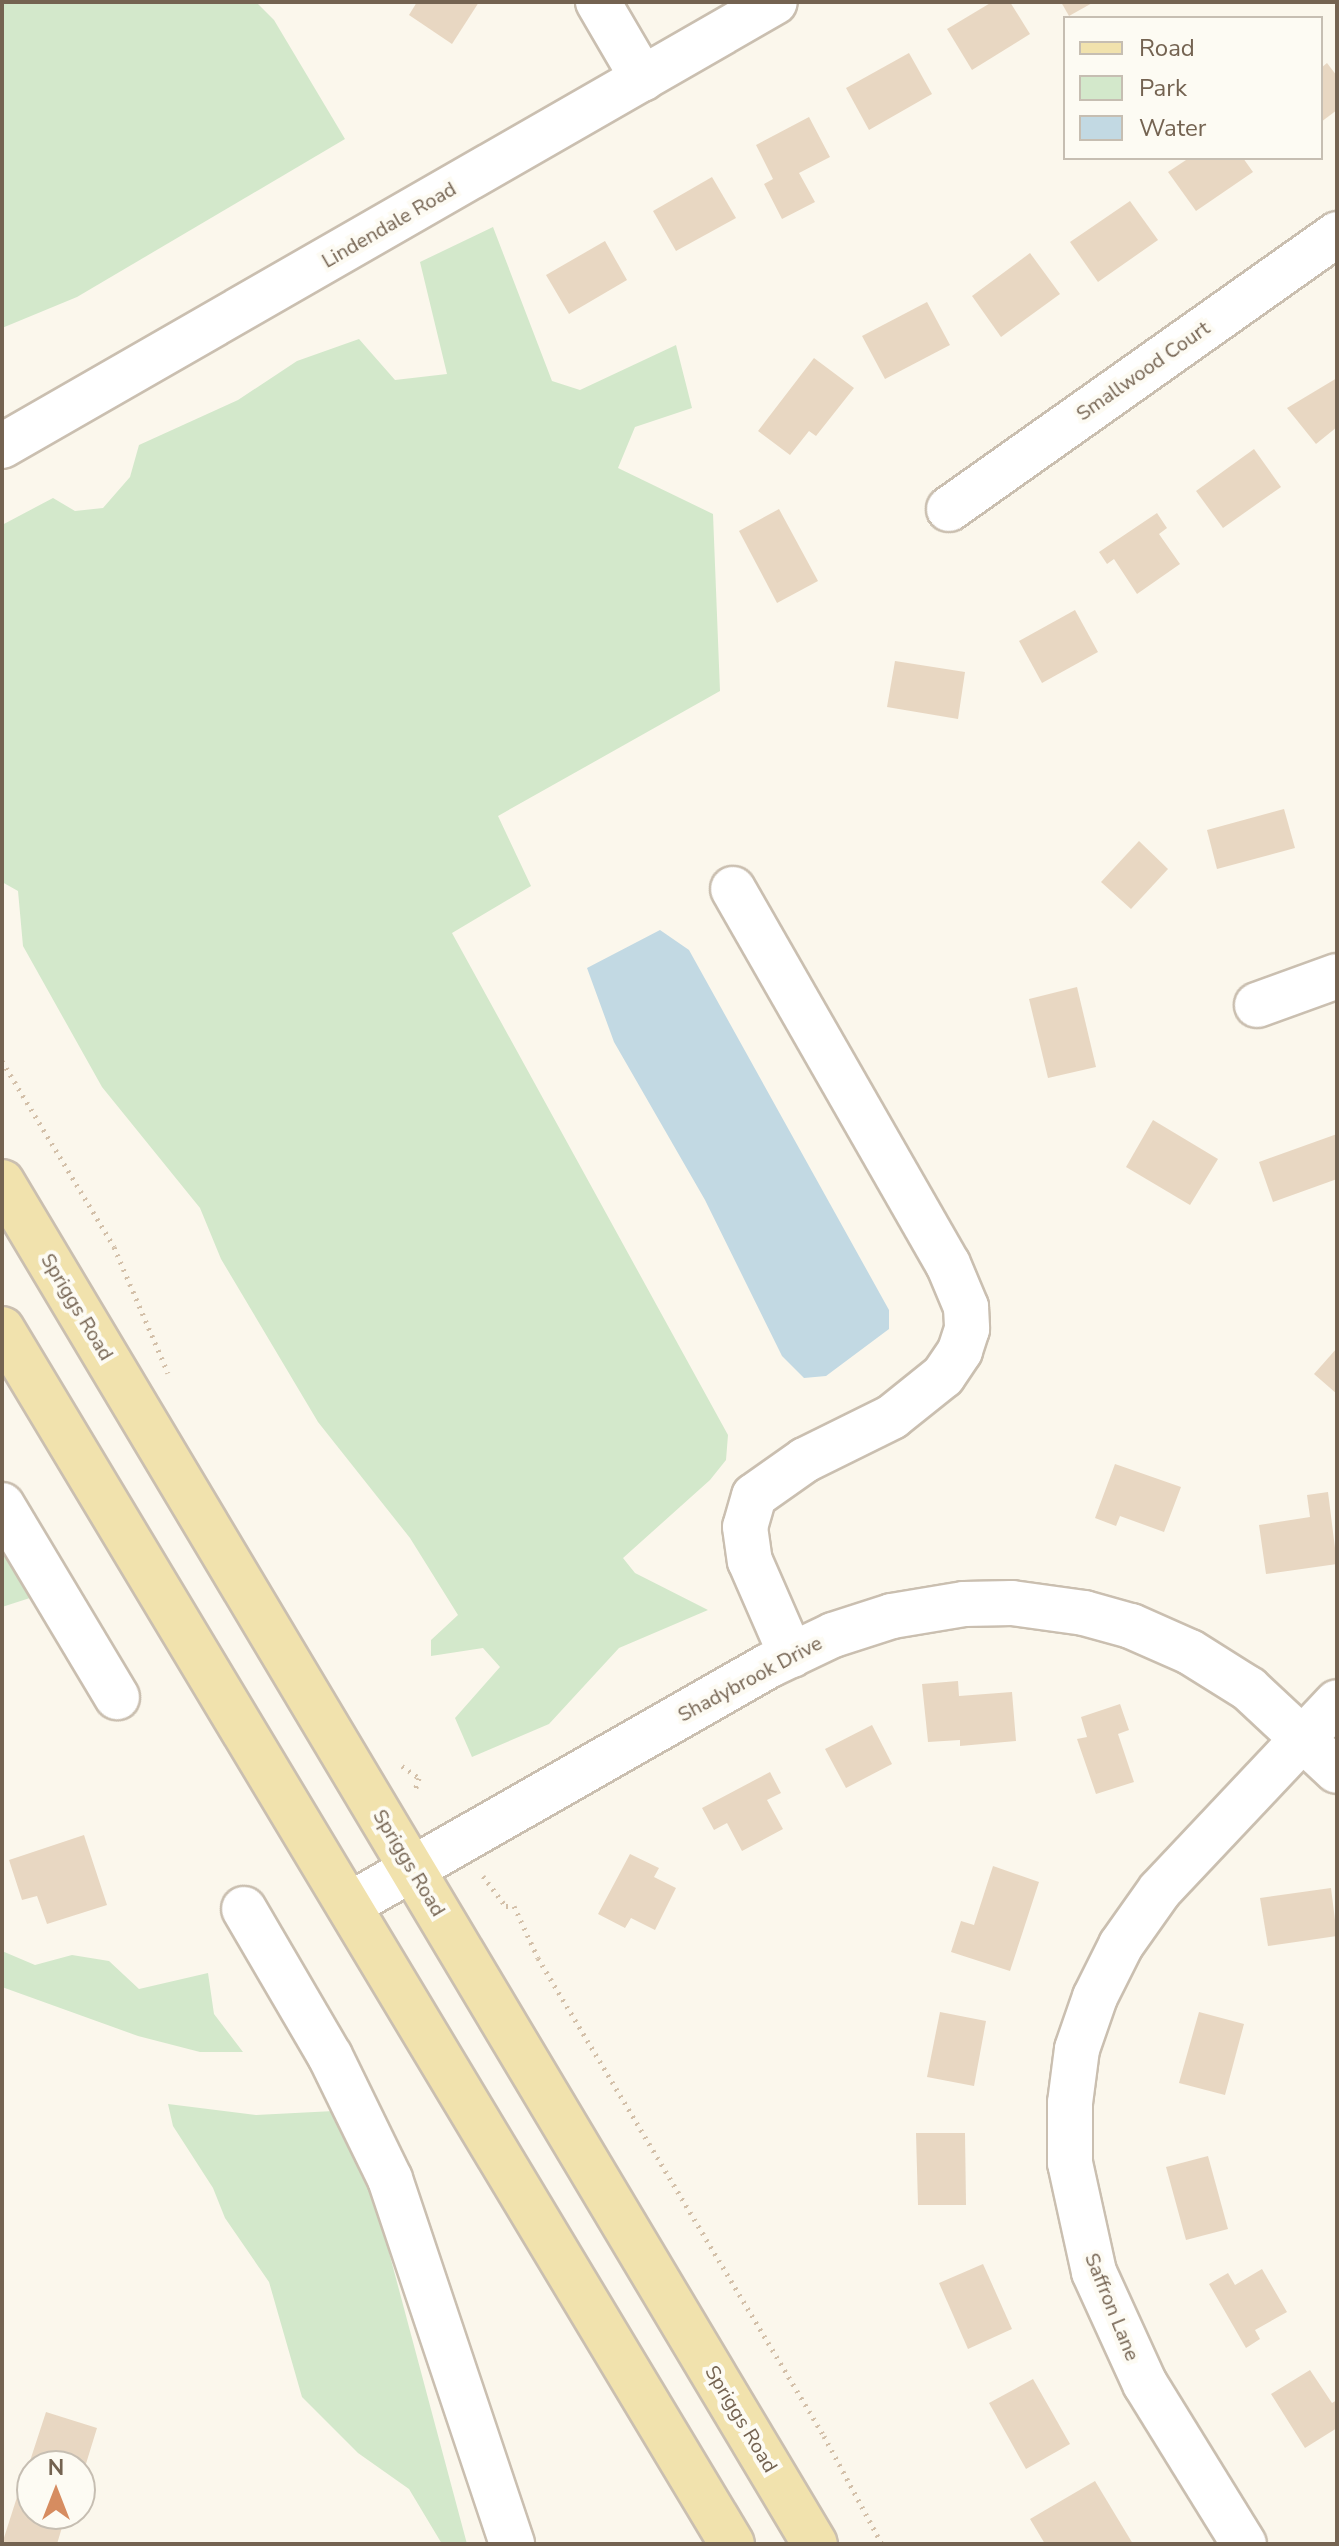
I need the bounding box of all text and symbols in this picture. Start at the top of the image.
legend [1063,16,1323,160]
text: Road [1139,32,1195,64]
text: Park [1139,72,1187,104]
text: Water [1139,112,1206,144]
street label: Lindendale Road [318,177,460,273]
street label: Smallwood Court [1072,316,1214,426]
street label: Spriggs Road [36,1249,118,1365]
street label: Shadybrook Drive [674,1631,826,1727]
street label: Spriggs Road [368,1805,450,1921]
street label: Saffron Lane [1080,2250,1144,2364]
street label: Spriggs Road [700,2361,782,2477]
north arrow [16,2450,96,2530]
text: N [48,2453,64,2483]

